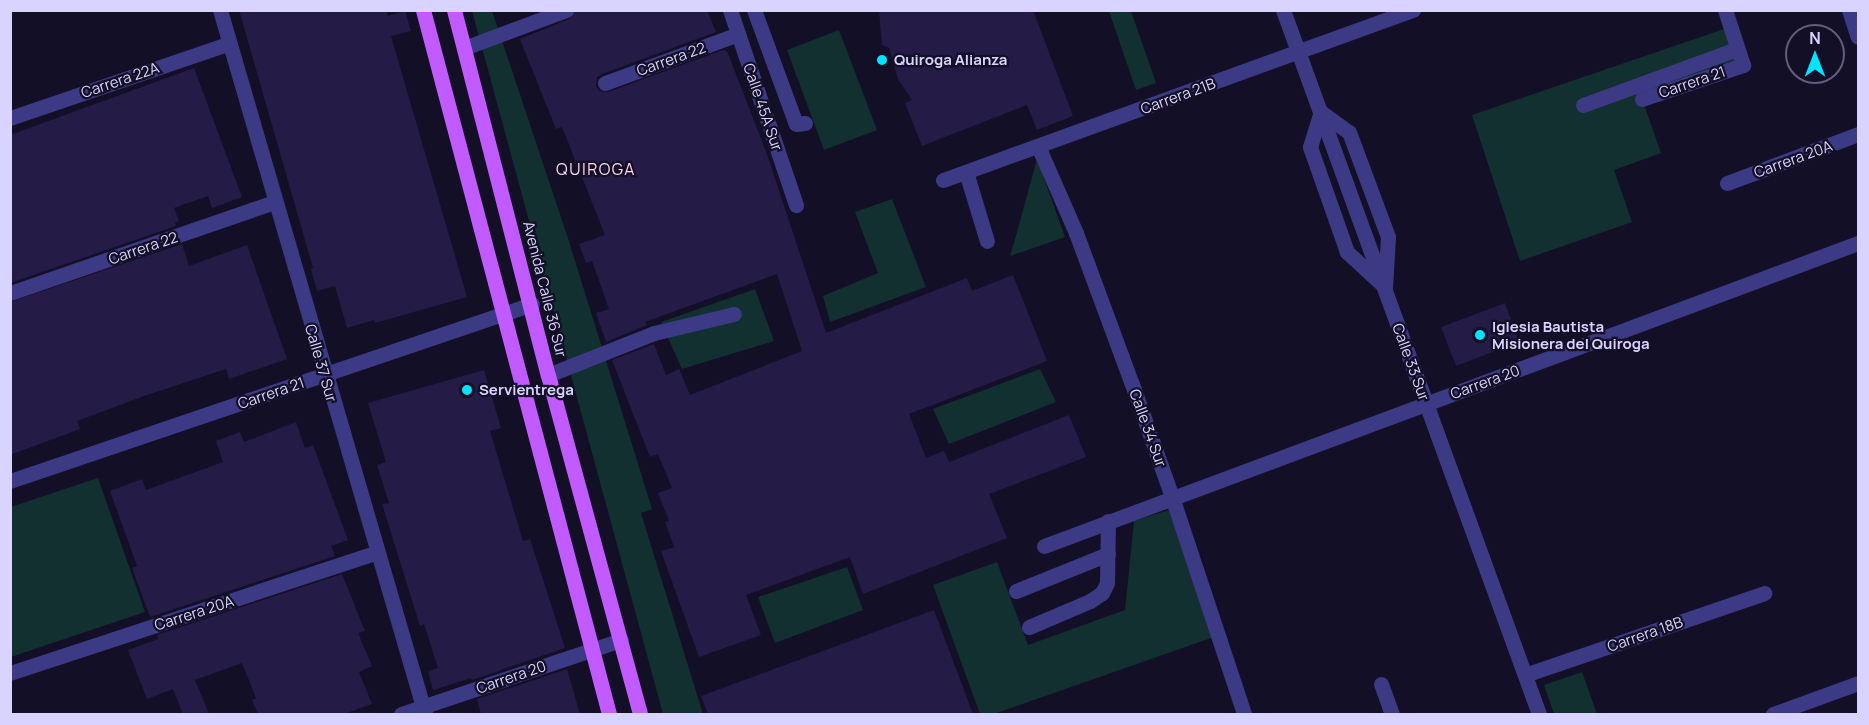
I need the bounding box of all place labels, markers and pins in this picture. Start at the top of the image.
place label: Quiroga Alianza [894,51,1008,69]
marker: Quiroga Alianza [875,53,889,67]
place label: Iglesia Bautista Misionera del Quiroga [1492,317,1650,352]
marker: Iglesia Bautista Misionera del Quiroga [1473,328,1487,342]
place label: Servientrega [479,381,574,399]
marker: Servientrega [460,383,474,397]

